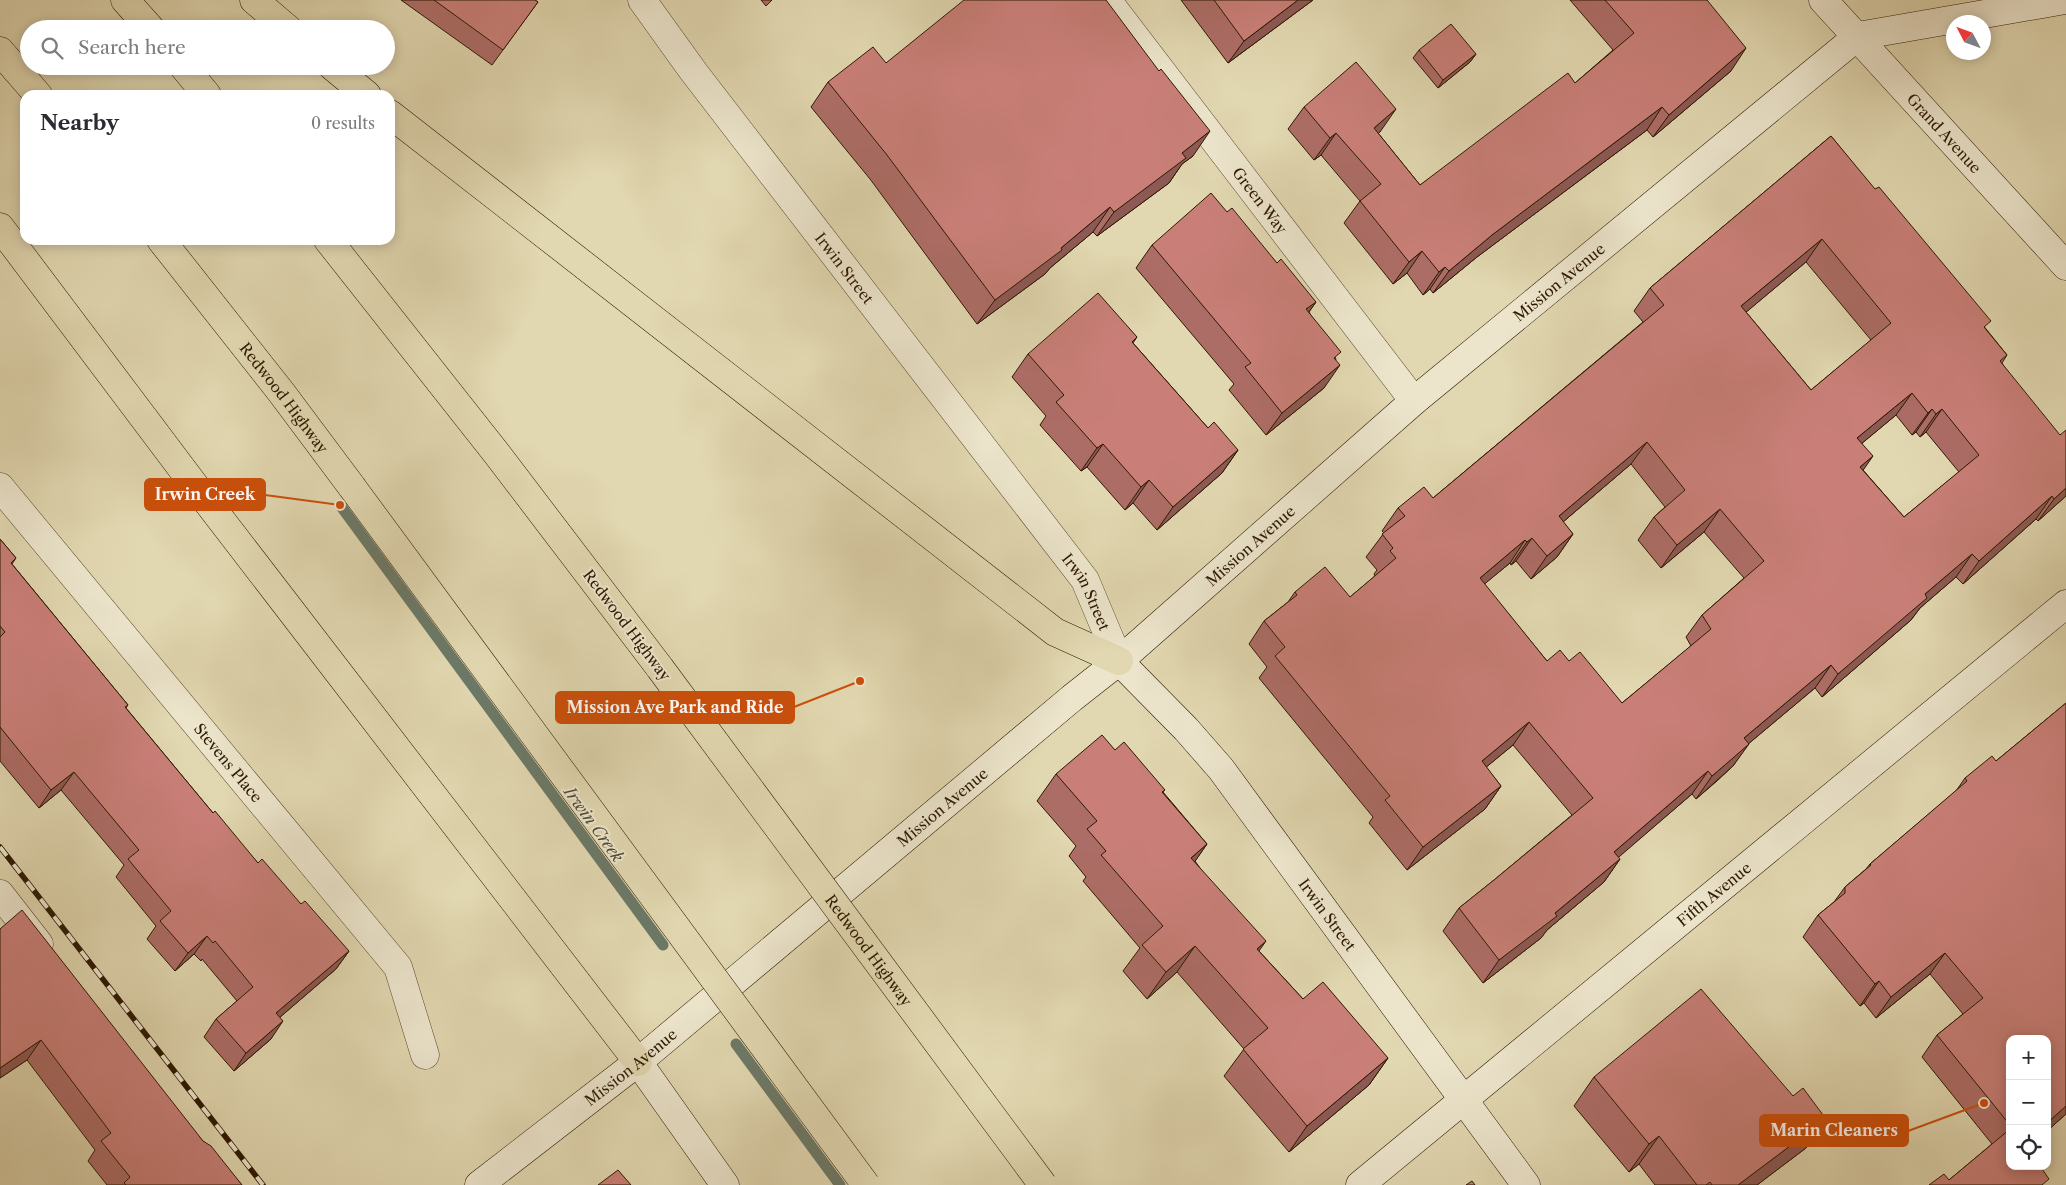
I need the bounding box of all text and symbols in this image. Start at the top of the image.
north arrow [1946,15,1991,60]
search box [20,20,395,75]
icon: search [38,34,66,62]
text: Search here [78,36,186,59]
street label: Grand Avenue [1903,89,1986,177]
text: Nearby [40,110,119,135]
text: 0 results [311,113,375,133]
street label: Green Way [1229,163,1292,238]
street label: Irwin Street [811,229,879,308]
street label: Mission Avenue [1509,239,1608,325]
street label: Redwood Highway [236,338,333,457]
callout: Irwin Creek [145,479,265,510]
text: Irwin Creek [155,484,256,504]
street label: Mission Avenue [1202,501,1299,590]
street label: Irwin Street [1058,549,1115,634]
street label: Redwood Highway [579,566,675,685]
callout: Mission Ave Park and Ride [556,692,794,723]
text: Mission Ave Park and Ride [566,697,784,717]
street label: Stevens Place [190,719,267,806]
street label: Mission Avenue [893,763,991,850]
water label: Irwin Creek [559,781,628,866]
street label: Fifth Avenue [1673,858,1755,930]
street label: Irwin Street [1295,875,1361,955]
street label: Redwood Highway [821,890,917,1010]
street label: Mission Avenue [580,1024,680,1110]
map controls [2006,1035,2051,1170]
button: + [2006,1035,2051,1080]
button: − [2006,1080,2051,1125]
callout: Marin Cleaners [1760,1115,1908,1146]
text: Marin Cleaners [1770,1120,1898,1140]
button: locate [2006,1125,2051,1170]

